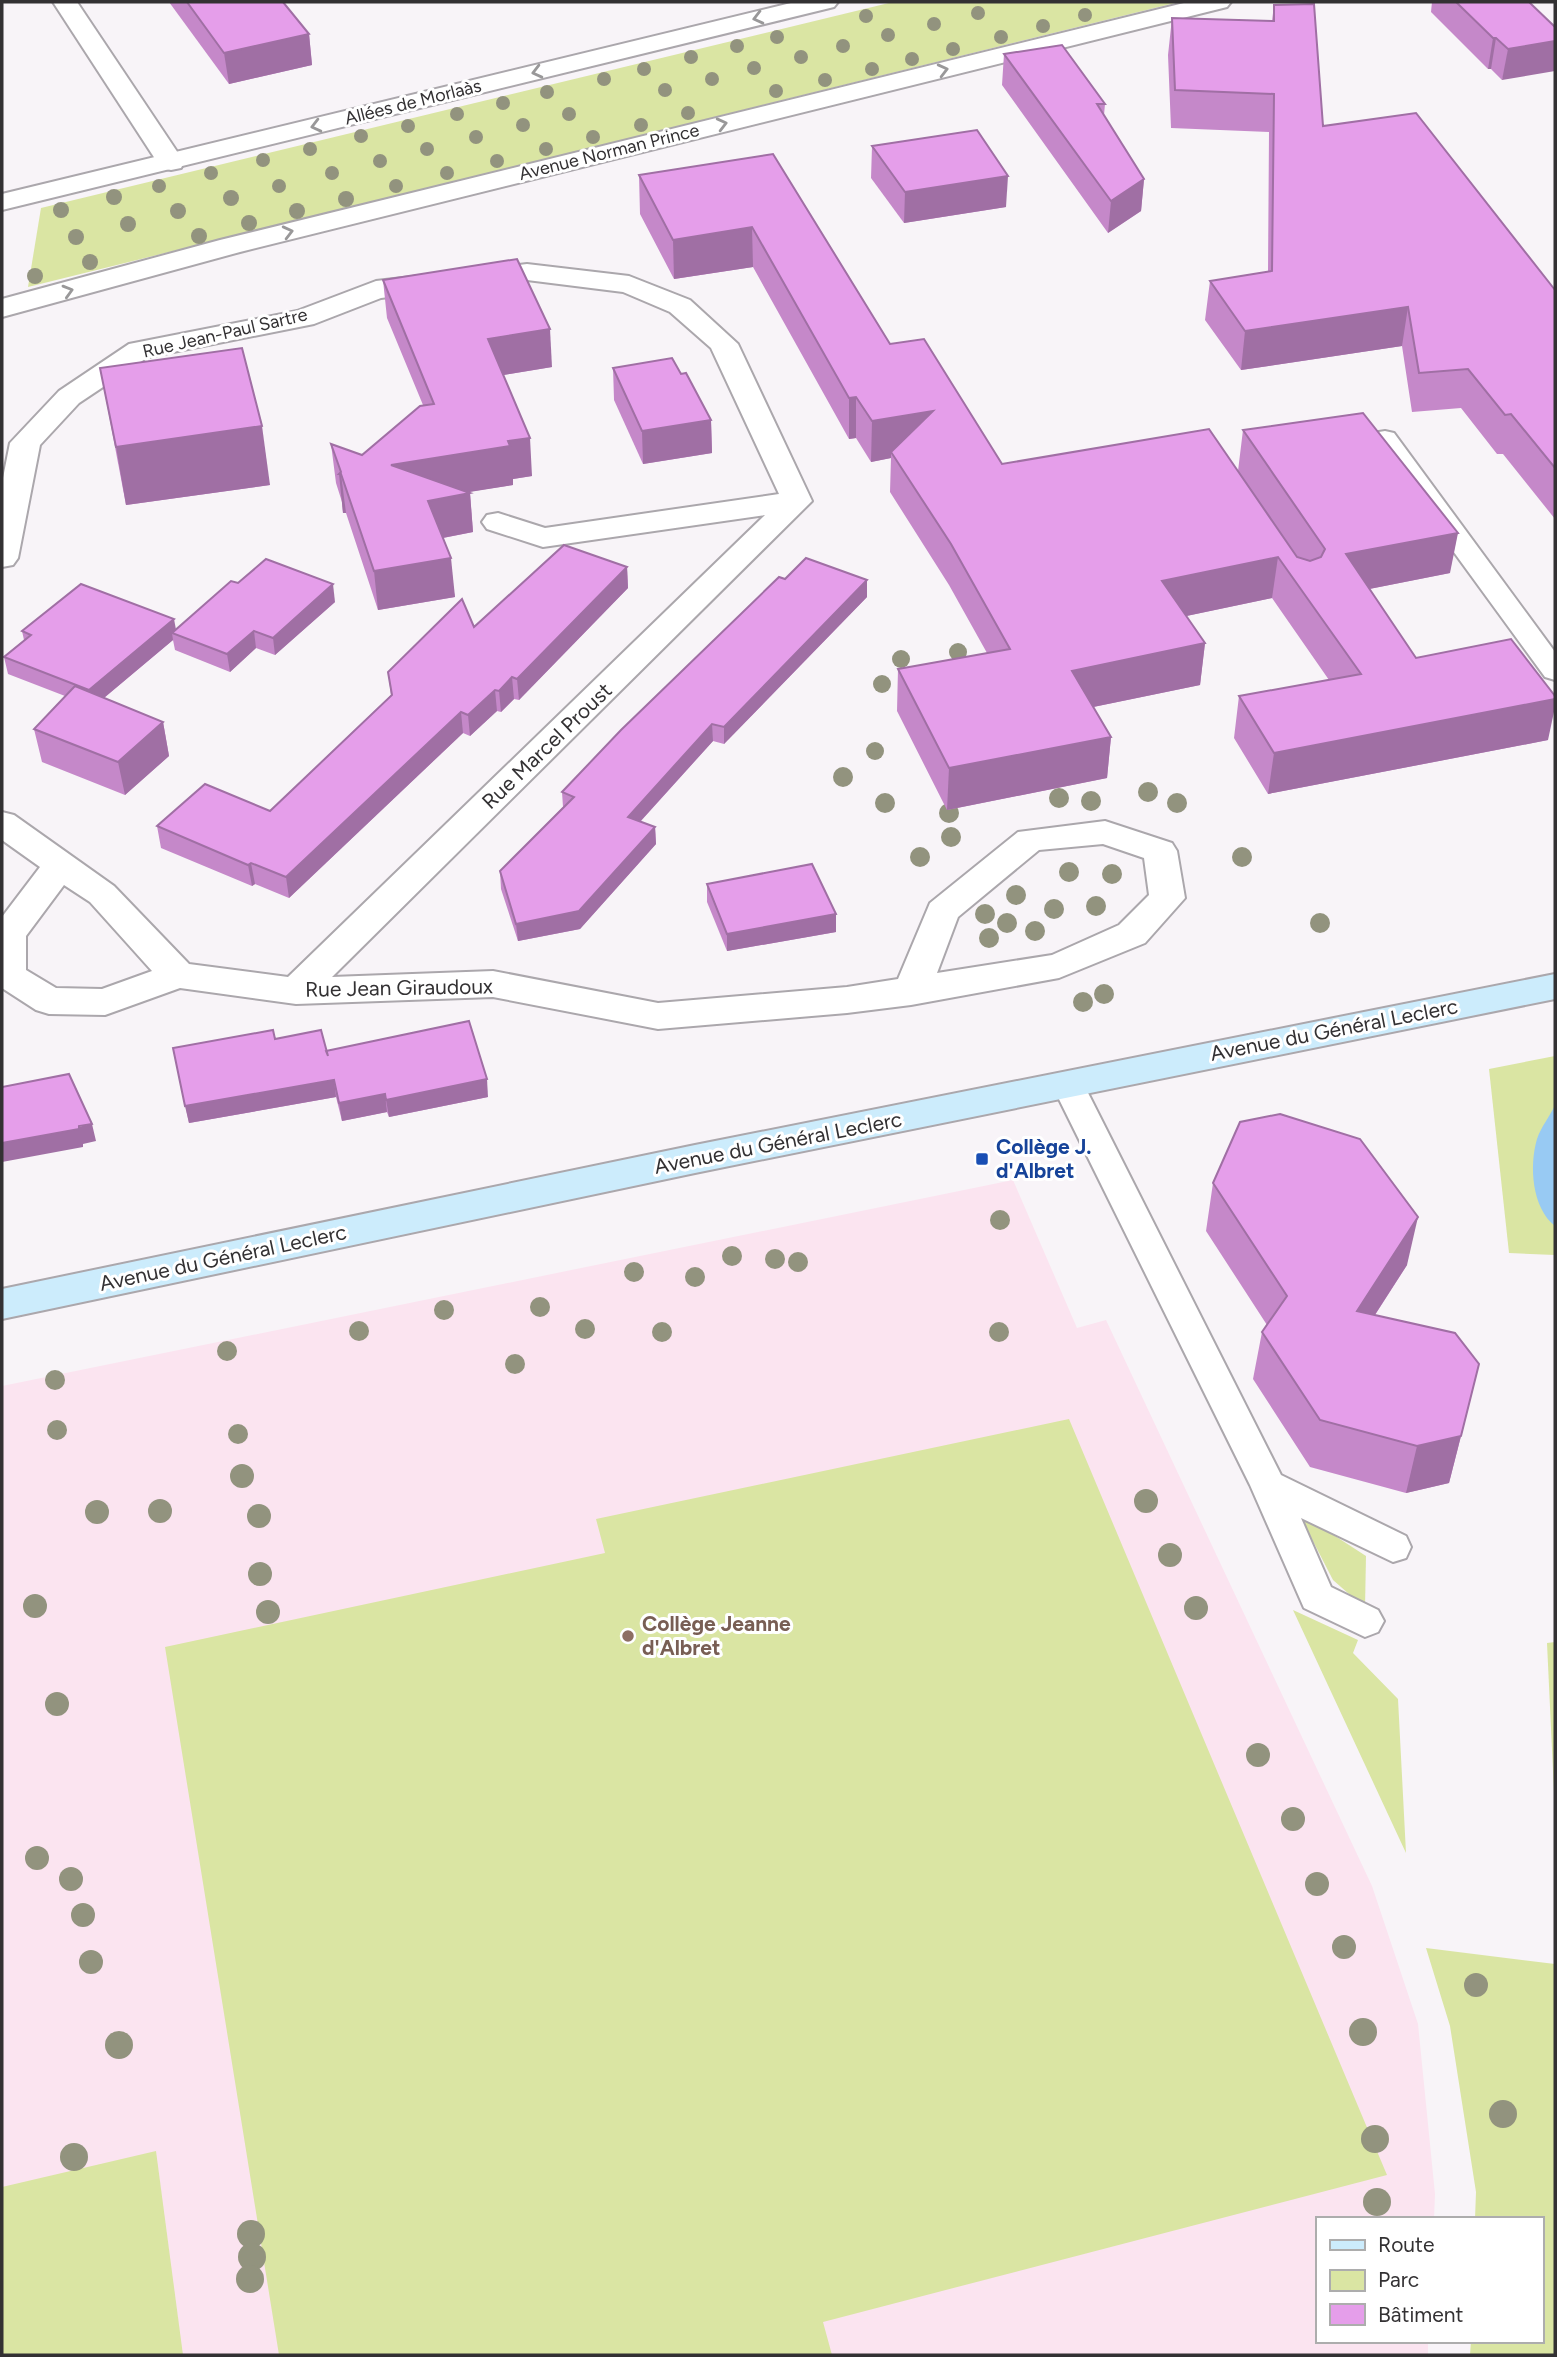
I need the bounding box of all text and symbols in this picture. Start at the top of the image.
one-way arrow [753,10,765,24]
one-way arrow [532,64,544,78]
one-way arrow [937,64,949,78]
street label: Allées de Morlaàs [342,74,484,130]
one-way arrow [311,118,323,132]
one-way arrow [716,118,728,132]
street label: Avenue Norman Prince [517,119,702,185]
one-way arrow [281,226,293,240]
one-way arrow [62,285,74,300]
street label: Rue Jean-Paul Sartre [141,303,310,363]
street label: Rue Marcel Proust [477,677,617,814]
street label: Rue Jean Giraudoux [305,973,493,1002]
street label: Avenue du Général Leclerc [1208,993,1460,1066]
street label: Avenue du Général Leclerc [652,1106,904,1179]
place label: Collège J. d'Albret [996,1134,1092,1183]
marker: Collège J. d'Albret [974,1151,990,1167]
street label: Avenue du Général Leclerc [97,1219,349,1296]
place label: Collège Jeanne d'Albret [642,1611,791,1660]
marker: Collège Jeanne d'Albret [620,1628,636,1644]
legend [1316,2217,1543,2343]
text: Route [1378,2232,1434,2257]
text: Parc [1378,2267,1419,2292]
text: Bâtiment [1378,2302,1463,2327]

